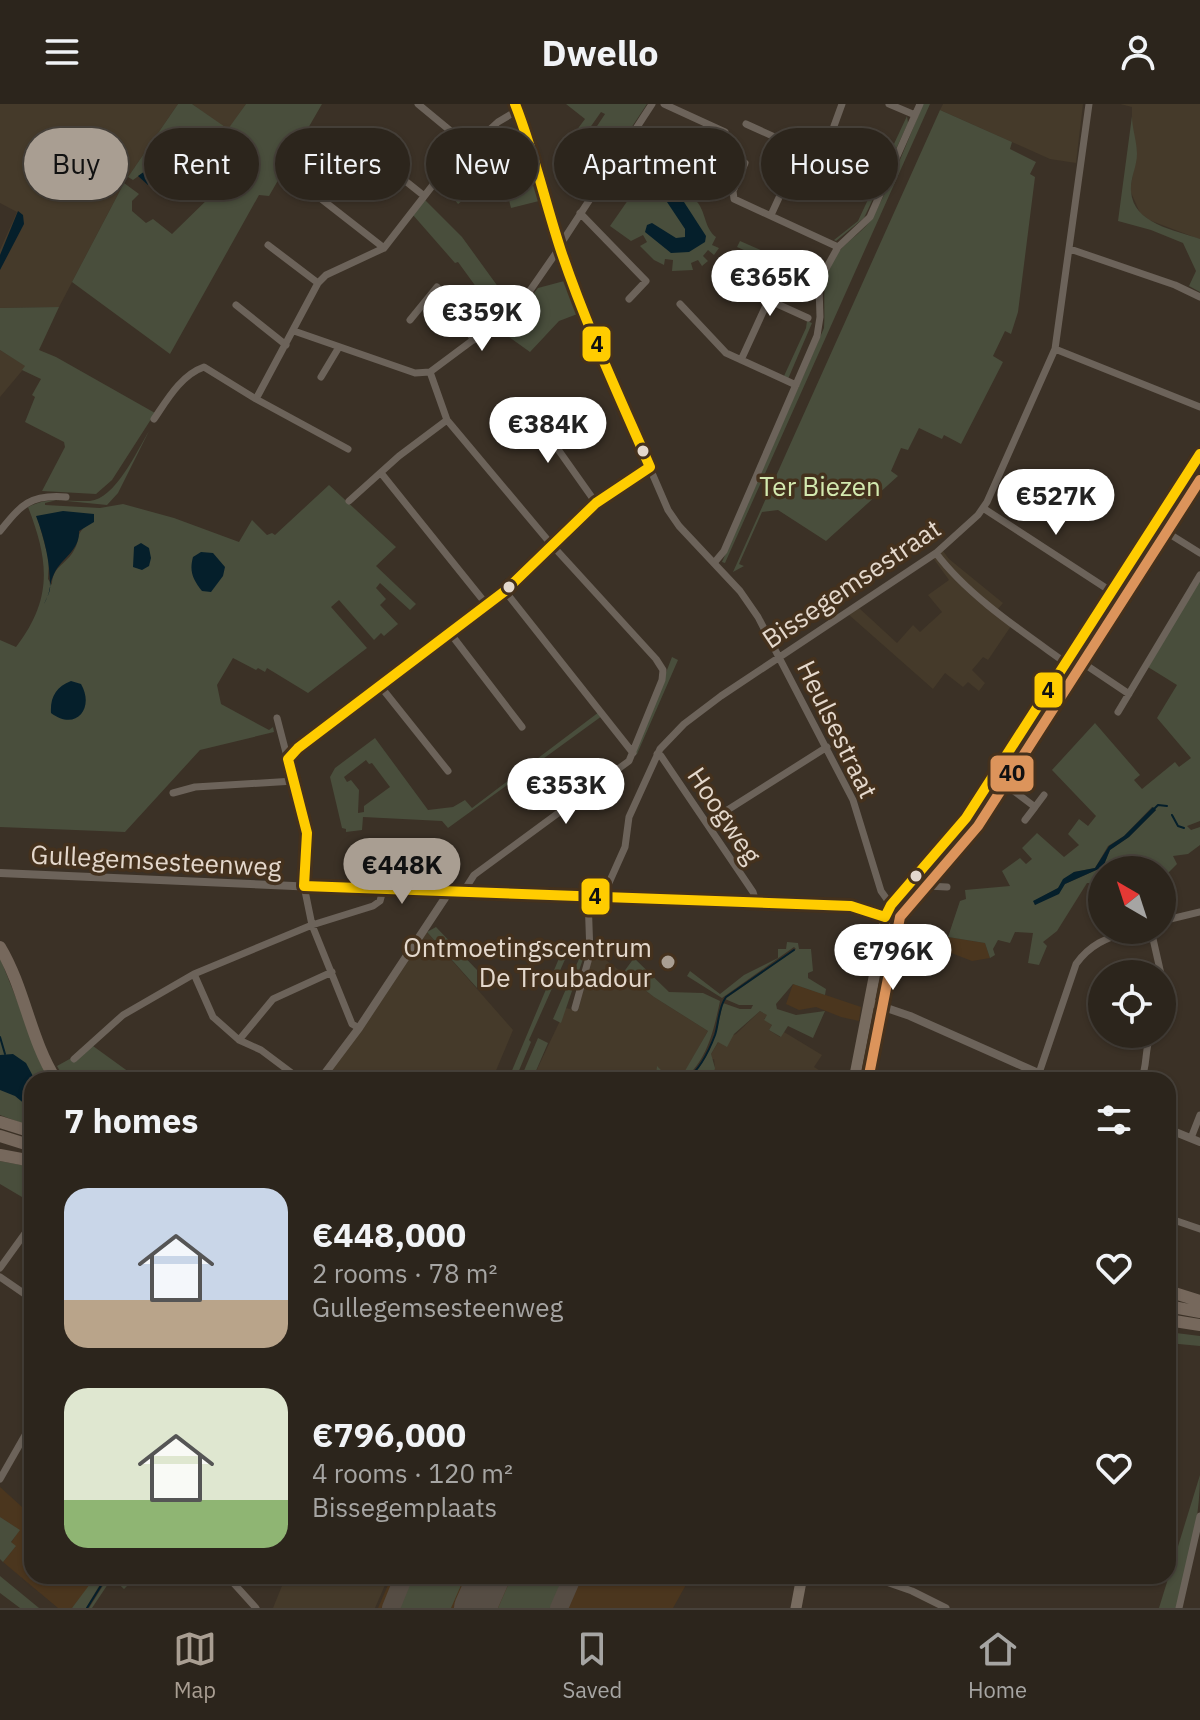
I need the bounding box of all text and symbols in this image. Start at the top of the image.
text: Dwello [541,29,659,76]
icon: menu [40,30,84,74]
icon: person [1116,30,1160,74]
chip: Buy [24,128,128,200]
chip: Rent [144,128,259,200]
chip: Filters [275,128,410,200]
chip: New [426,128,538,200]
chip: Apartment [554,128,745,200]
chip: House [761,128,898,200]
pin: €365K [714,250,826,318]
text: €365K [729,259,811,293]
pin: €359K [426,285,538,353]
text: €359K [441,294,523,328]
line badge: 4 [581,325,612,363]
text: 4 [590,329,604,358]
pin: €384K [492,397,604,465]
text: €384K [507,406,589,440]
unlabelled marker [635,443,651,459]
park label: Ter Biezen [759,469,881,503]
pin: €527K [1000,469,1112,537]
text: €527K [1015,478,1097,512]
street label: Bissegemsestraat [755,511,947,655]
unlabelled marker [501,579,517,595]
street label: Heulsestraat [790,654,886,804]
line badge: 4 [1033,671,1064,709]
text: 4 [1041,675,1055,704]
line badge: 40 [989,754,1035,793]
pin: €353K [510,758,622,826]
text: 40 [999,758,1025,787]
street label: Hoogweg [680,760,770,870]
text: €353K [525,767,607,801]
street label: Gullegemsesteenweg [30,836,283,884]
pin: €448K [346,838,458,906]
text: €448K [361,847,443,881]
north arrow [1088,856,1176,944]
map controls [1088,856,1176,1048]
unlabelled marker [908,868,924,884]
line badge: 4 [580,877,611,916]
text: 4 [588,881,602,910]
pin: €796K [837,924,949,992]
place label: Ontmoetingscentrum De Troubadour [403,930,652,994]
text: €796K [852,933,934,967]
marker: Ontmoetingscentrum De Troubadour [659,953,677,971]
button: locate [1088,960,1176,1048]
text: 7 homes [64,1098,199,1142]
icon: filters [1092,1098,1136,1142]
text: €448,000 [312,1212,466,1256]
icon: home [128,1220,224,1316]
icon: heart [1092,1246,1136,1290]
text: 2 rooms · 78 m² [312,1256,497,1290]
text: Gullegemsesteenweg [312,1290,563,1324]
text: €796,000 [312,1412,466,1456]
icon: home [128,1420,224,1516]
icon: heart [1092,1446,1136,1490]
text: 4 rooms · 120 m² [312,1456,513,1490]
text: Bissegemplaats [312,1490,497,1524]
tab: Map [173,1627,217,1704]
tab: Saved [562,1627,622,1704]
tab: Home [968,1627,1027,1704]

